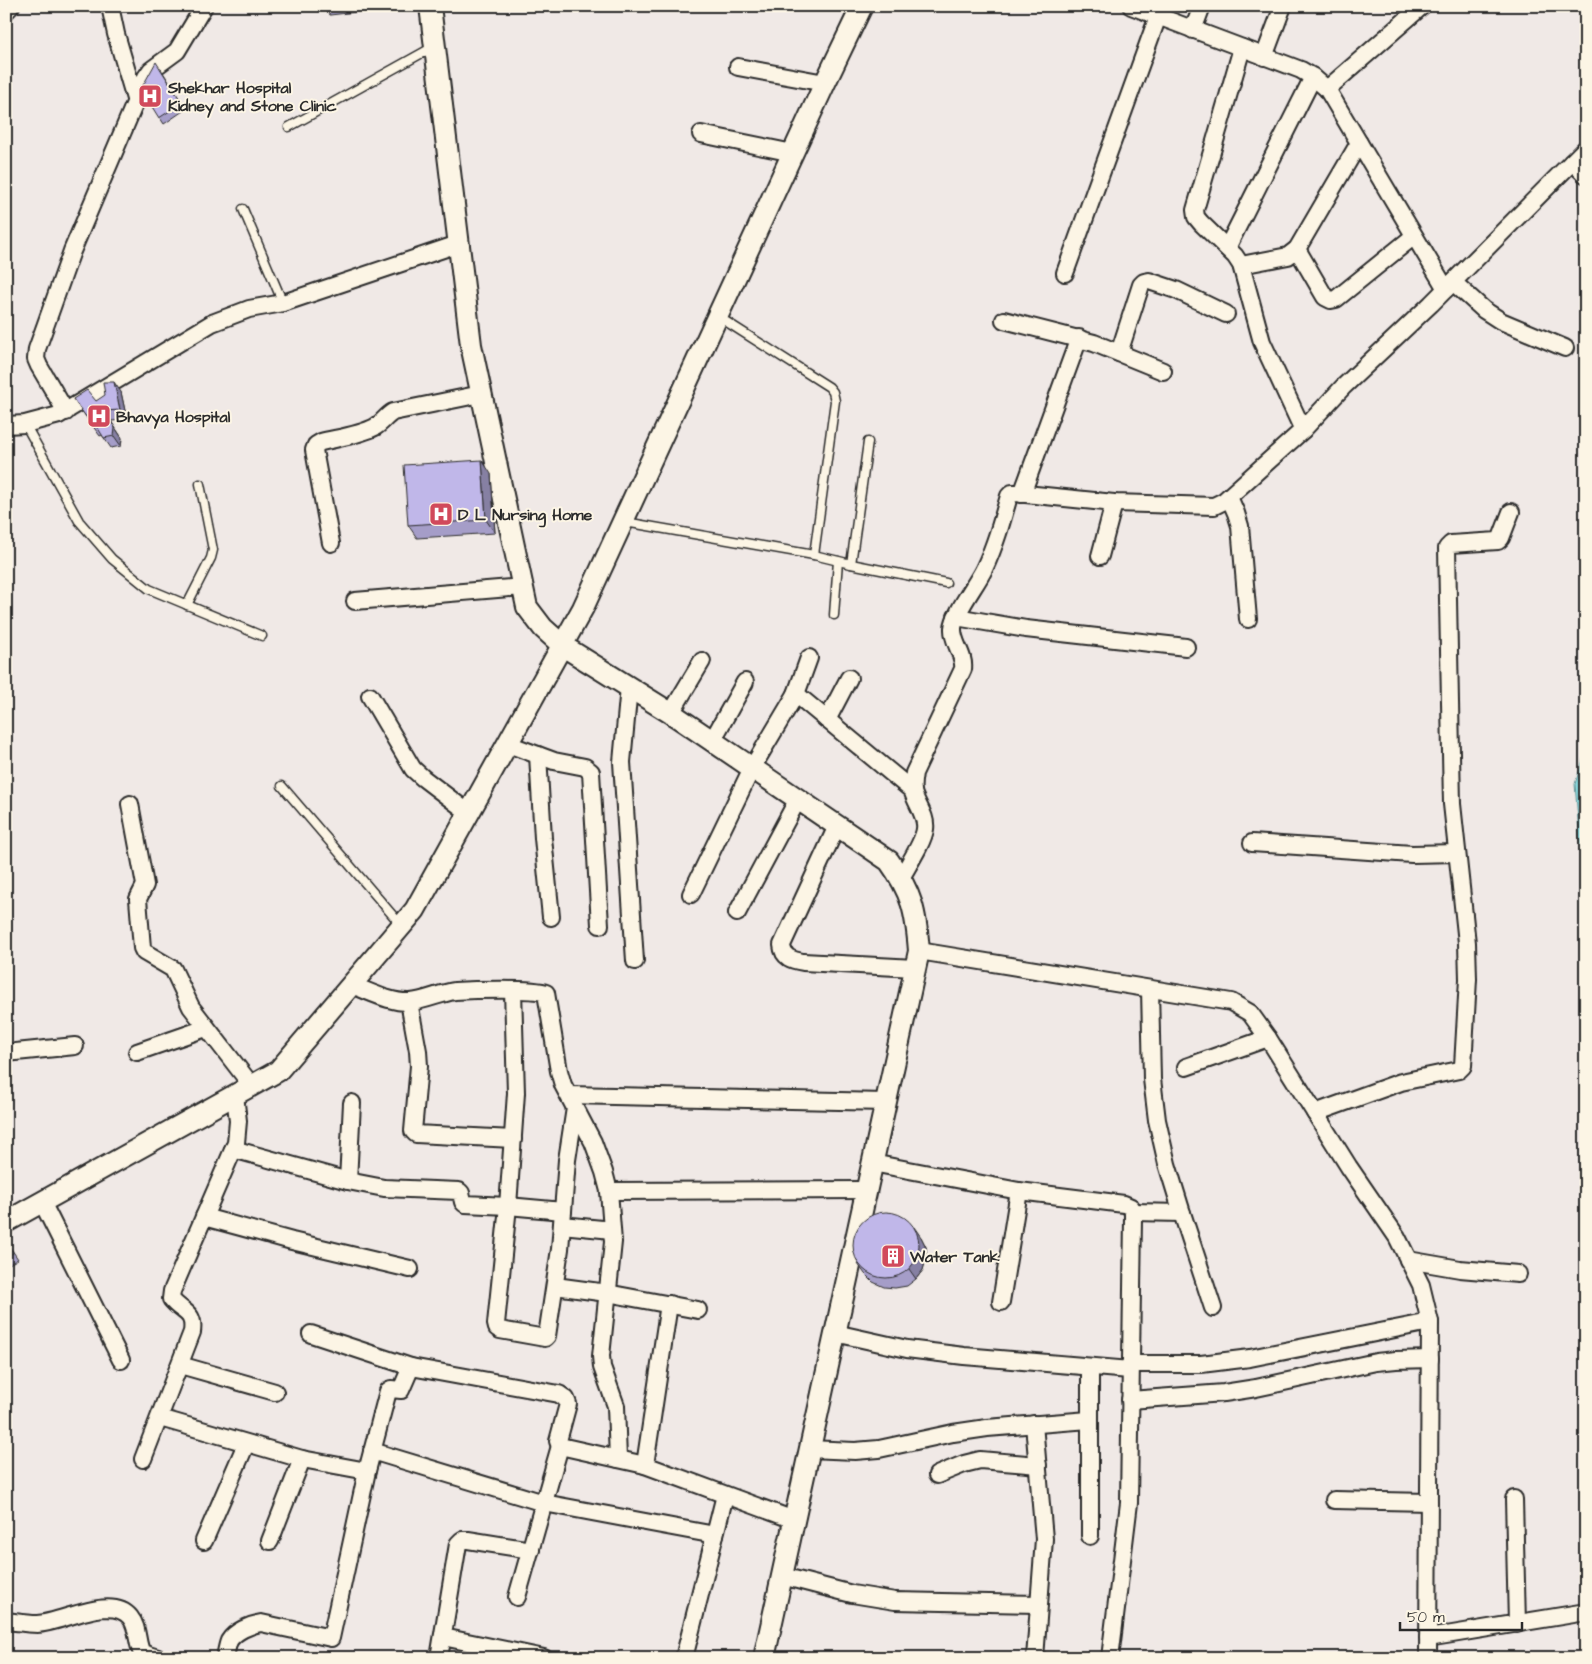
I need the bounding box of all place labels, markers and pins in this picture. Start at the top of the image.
place label: Shekhar Hospital Kidney and Stone Clinic [167,77,337,118]
hospital icon: Shekhar Hospital Kidney and Stone Clinic [137,83,163,109]
hospital icon: Bhavya Hospital [86,403,112,429]
place label: Bhavya Hospital [116,406,231,429]
hospital icon: D L Nursing Home [428,501,454,527]
place label: D L Nursing Home [458,504,593,528]
building icon: Water Tank [880,1243,906,1269]
place label: Water Tank [909,1246,1000,1268]

